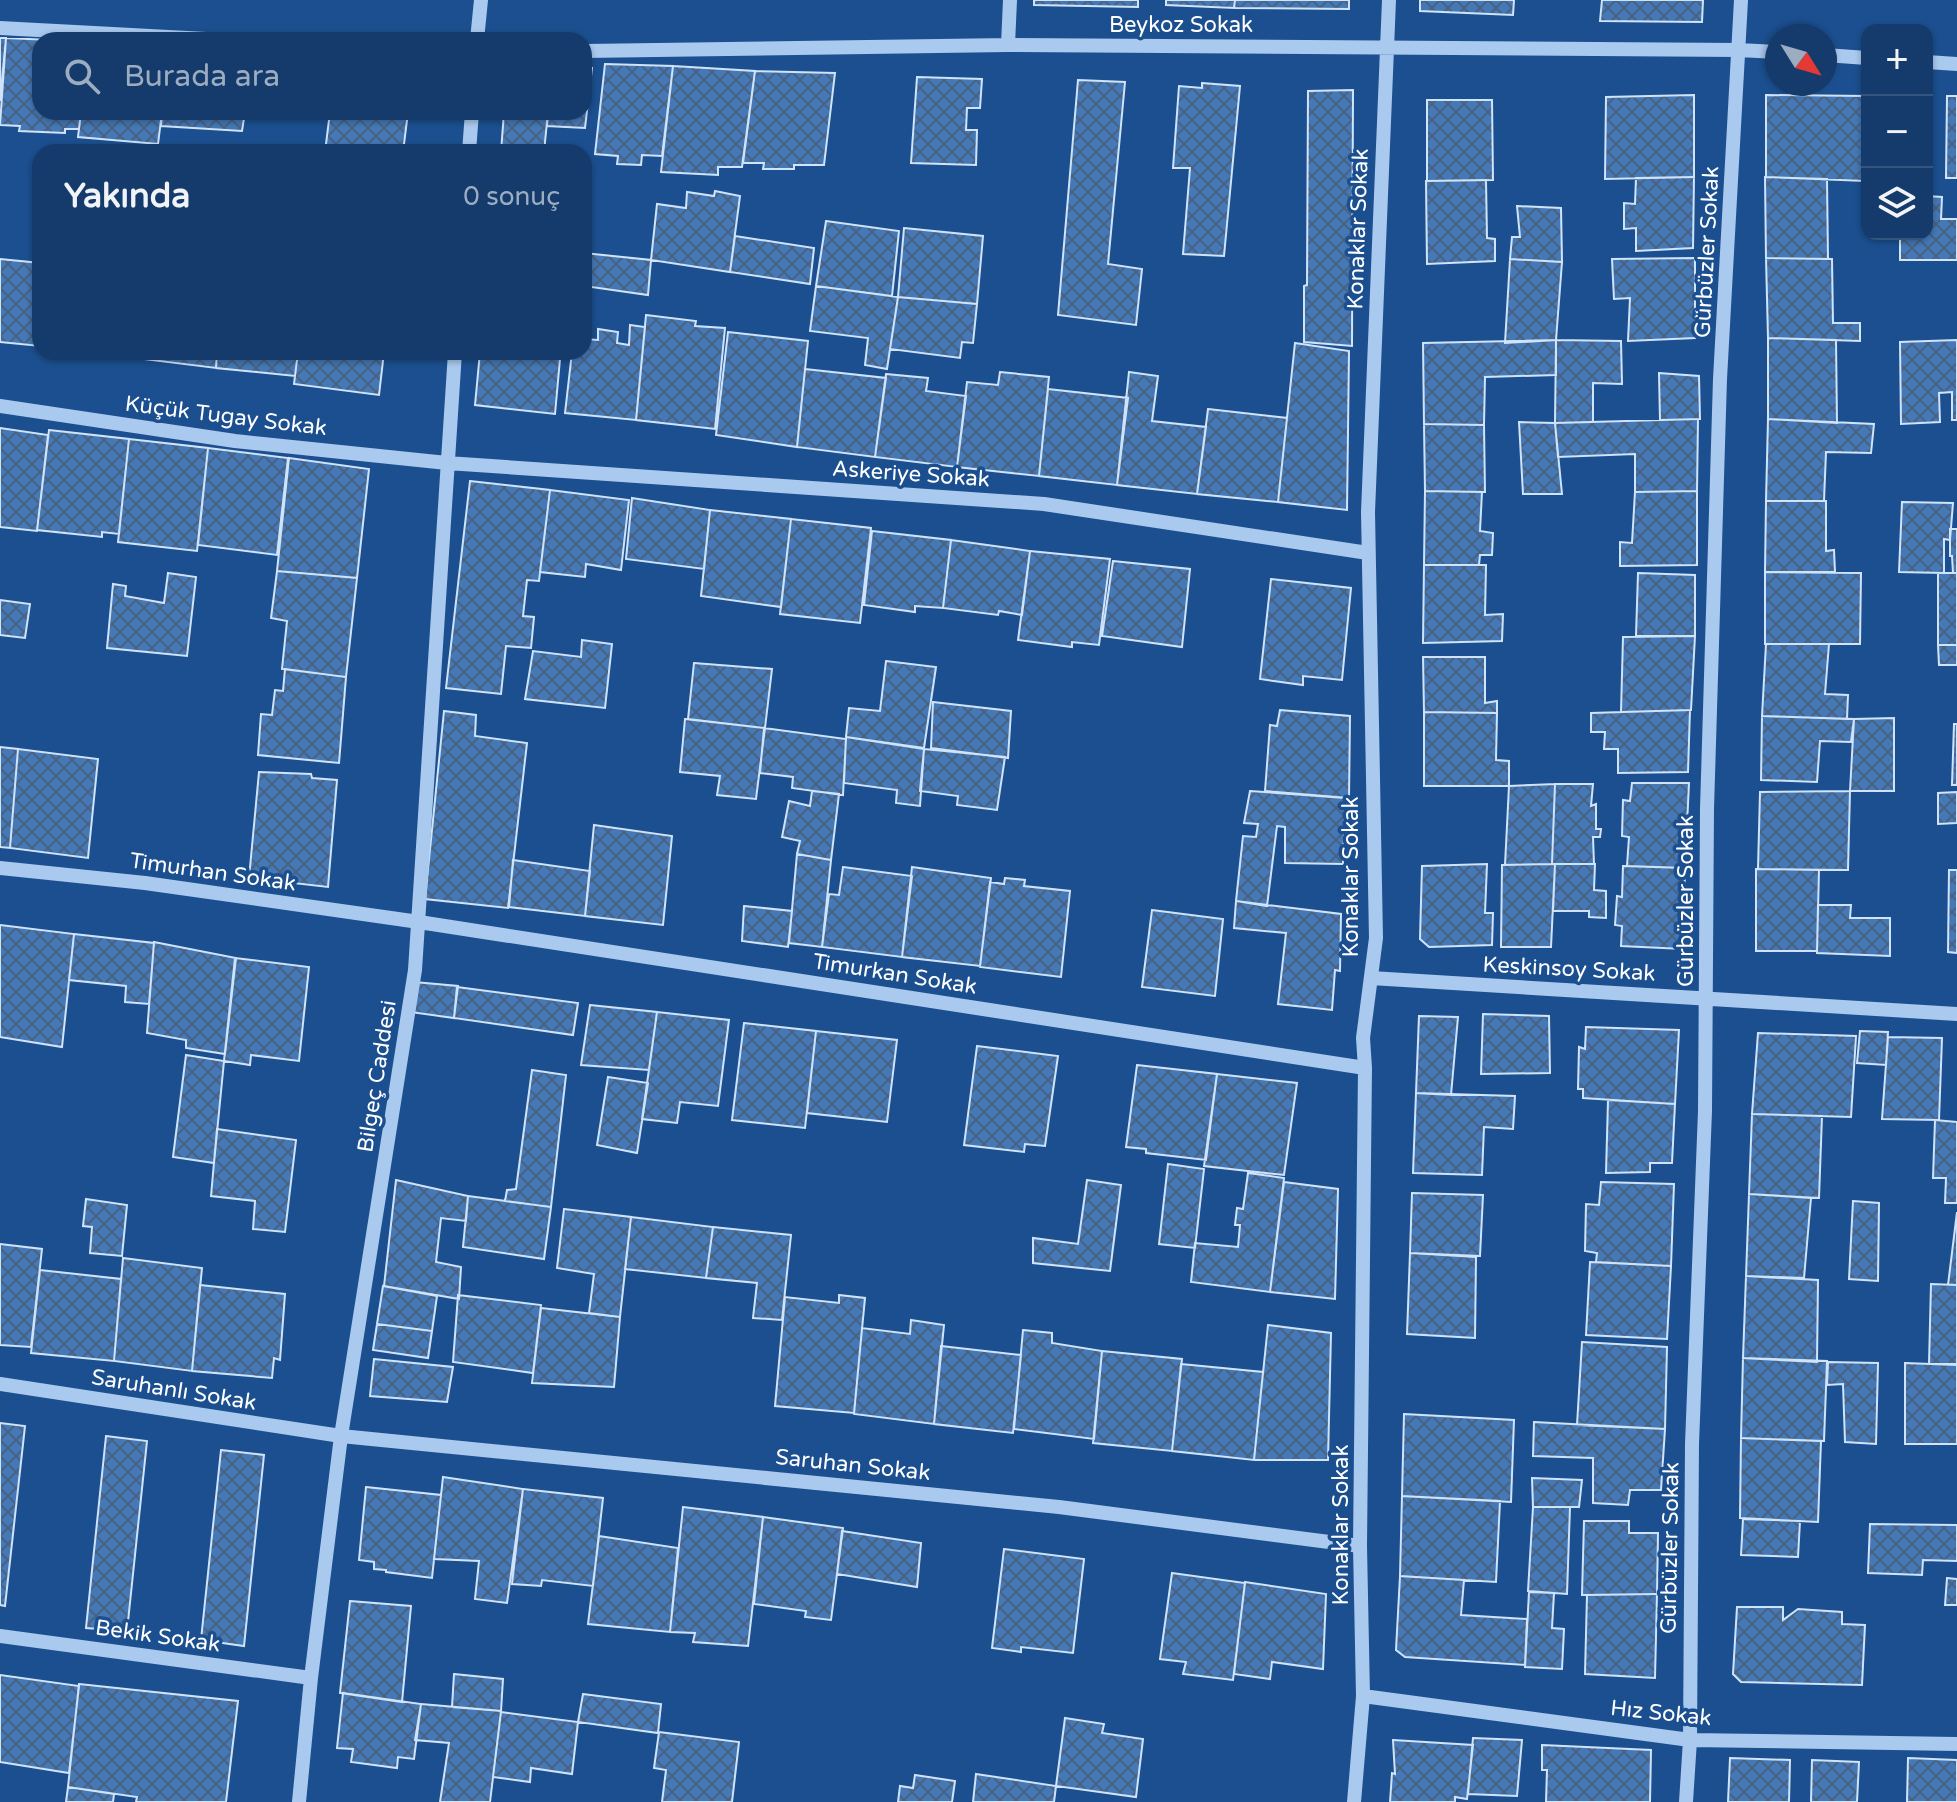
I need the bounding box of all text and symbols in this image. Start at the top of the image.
street label: Beykoz Sokak [1109,12,1253,38]
north arrow [1765,24,1837,96]
map controls [1861,24,1933,240]
button: + [1861,24,1933,96]
search box [32,32,592,120]
icon: search [60,54,104,98]
text: Burada ara [124,58,280,95]
button: − [1861,96,1933,168]
street label: Konaklar Sokak [1342,148,1374,310]
street label: Gürbüzler Sokak [1690,166,1724,339]
button: layers [1861,168,1933,240]
text: Yakında [64,176,190,217]
text: 0 sonuç [463,181,560,212]
street label: Küçük Tugay Sokak [124,391,328,441]
street label: Askeriye Sokak [831,456,991,492]
street label: Konaklar Sokak [1338,797,1364,957]
street label: Gürbüzler Sokak [1673,815,1699,987]
street label: Timurhan Sokak [128,847,298,897]
street label: Timurkan Sokak [811,948,979,1000]
street label: Keskinsoy Sokak [1482,951,1656,987]
street label: Bilgeç Caddesi [352,998,402,1154]
street label: Saruhanlı Sokak [90,1364,258,1416]
street label: Saruhan Sokak [774,1444,932,1486]
street label: Konaklar Sokak [1328,1445,1354,1605]
street label: Gürbüzler Sokak [1656,1462,1684,1634]
street label: Bekik Sokak [94,1614,222,1658]
street label: Hız Sokak [1609,1695,1713,1731]

